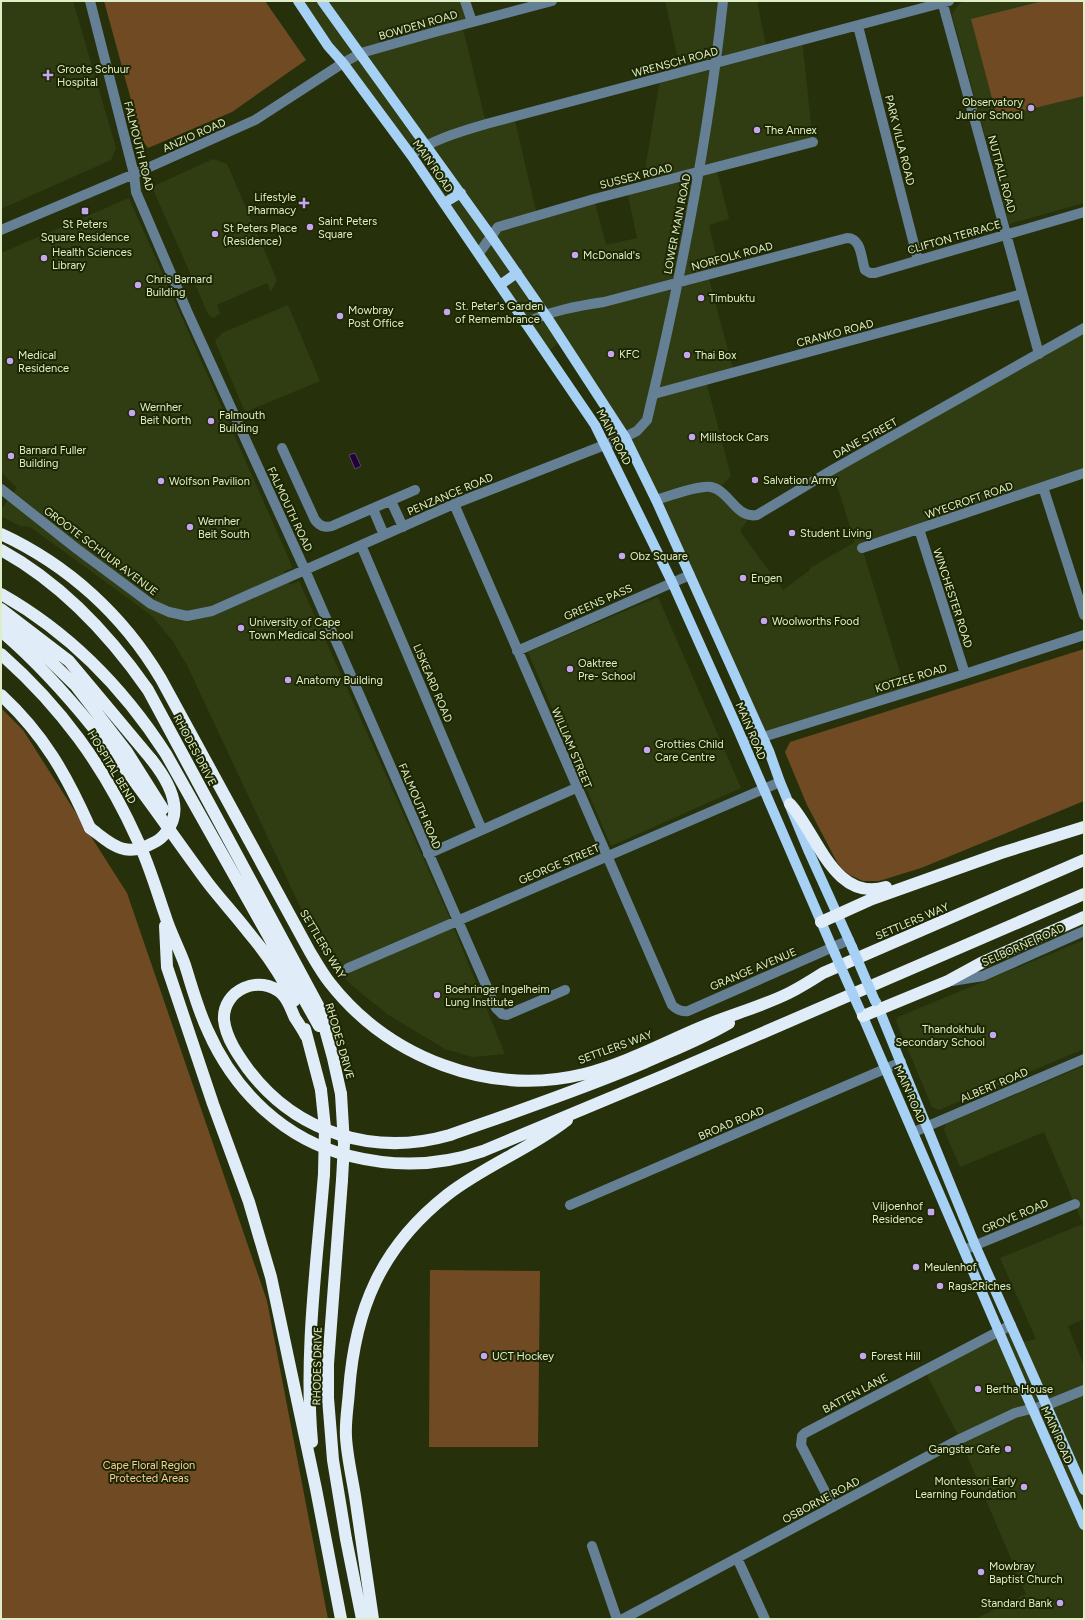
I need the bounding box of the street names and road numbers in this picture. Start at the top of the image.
street label: BOWDEN ROAD [377,8,459,43]
street label: WRENSCH ROAD [631,45,720,80]
street label: PARK VILLA ROAD [882,94,917,187]
street label: FALMOUTH ROAD [121,100,156,193]
street label: ANZIO ROAD [161,116,228,155]
street label: NUTTALL ROAD [985,134,1018,215]
street label: MAIN ROAD [410,137,456,196]
street label: SUSSEX ROAD [598,161,674,192]
street label: LOWER MAIN ROAD [661,172,694,275]
street label: CLIFTON TERRACE [906,218,1002,257]
street label: NORFOLK ROAD [690,239,775,274]
street label: CRANKO ROAD [795,317,875,350]
street label: MAIN ROAD [593,407,634,468]
street label: DANE STREET [831,415,900,461]
street label: FALMOUTH ROAD [264,465,315,554]
street label: PENZANCE ROAD [405,470,495,518]
street label: WYECROFT ROAD [923,479,1015,522]
street label: GROOTE SCHUUR AVENUE [41,504,160,599]
street label: WINCHESTER ROAD [930,547,975,650]
street label: GREENS PASS [562,581,635,623]
street label: LISKEARD ROAD [410,642,455,725]
street label: KOTZEE ROAD [874,661,949,696]
street label: MAIN ROAD [733,700,769,762]
street label: WILLIAM STREET [549,706,594,790]
street label: RHODES DRIVE [170,712,219,788]
street label: HOSPITAL BEND [85,728,139,807]
street label: FALMOUTH ROAD [396,761,444,852]
street label: GEORGE STREET [517,842,602,887]
street label: SETTLERS WAY [874,900,951,943]
street label: SETTLERS WAY [297,907,348,981]
street label: SELBORNE ROAD [980,921,1067,970]
street label: GRANGE AVENUE [708,945,798,994]
street label: RHODES DRIVE [322,1001,357,1081]
street label: SETTLERS WAY [576,1028,654,1067]
street label: MAIN ROAD [891,1064,928,1125]
street label: ALBERT ROAD [958,1065,1030,1106]
street label: BROAD ROAD [696,1104,766,1143]
street label: GROVE ROAD [980,1196,1051,1236]
street label: RHODES DRIVE [310,1326,325,1406]
street label: BATTEN LANE [820,1371,890,1416]
street label: MAIN ROAD [1038,1405,1075,1466]
street label: OSBORNE ROAD [780,1474,862,1526]

